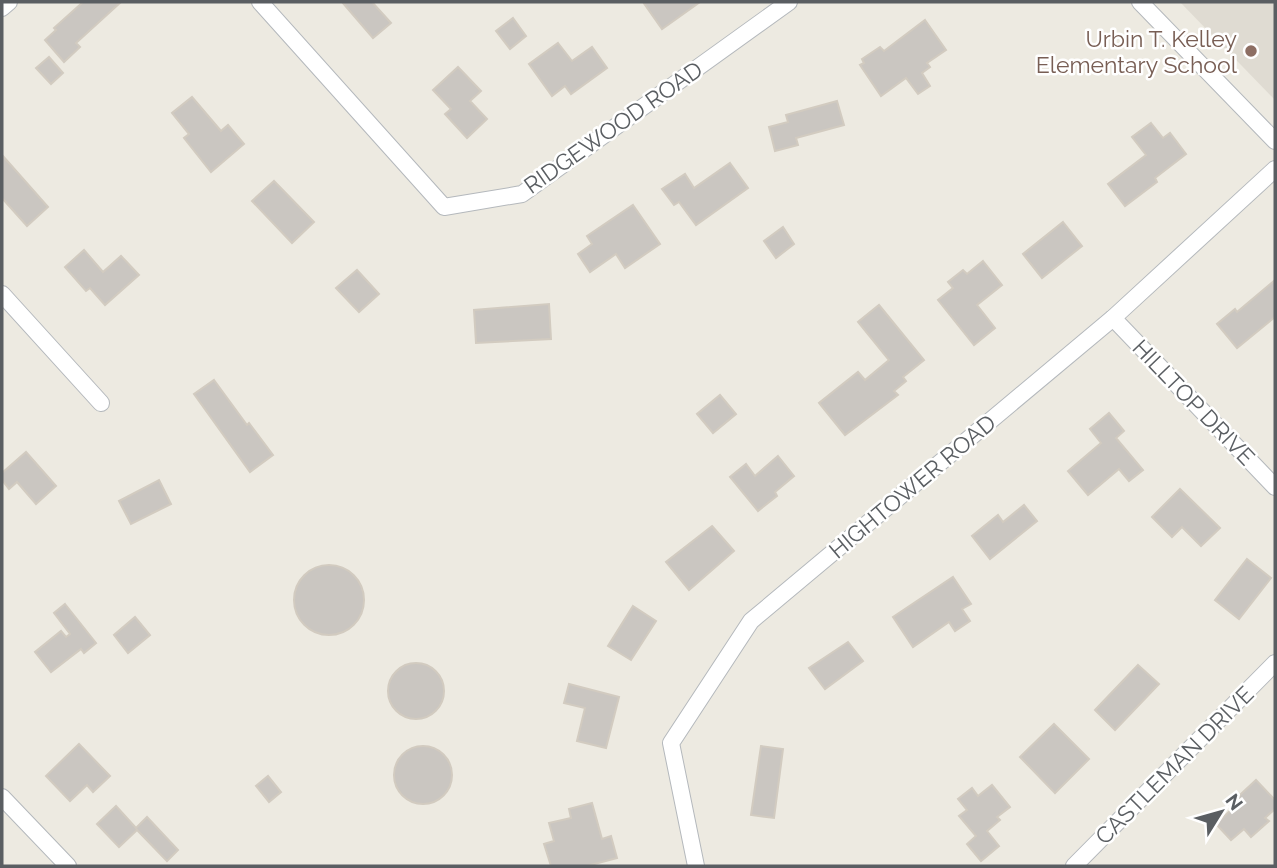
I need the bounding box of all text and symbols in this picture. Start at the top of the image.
place label: Urbin T. Kelley Elementary School [1036,25,1238,78]
marker: Urbin T. Kelley Elementary School [1243,43,1259,59]
street label: RIDGEWOOD ROAD [519,55,707,199]
street label: HILLTOP DRIVE [1127,334,1261,470]
street label: HIGHTOWER ROAD [823,409,1001,563]
street label: CASTLEMAN DRIVE [1089,680,1259,850]
north arrow [1186,777,1256,847]

